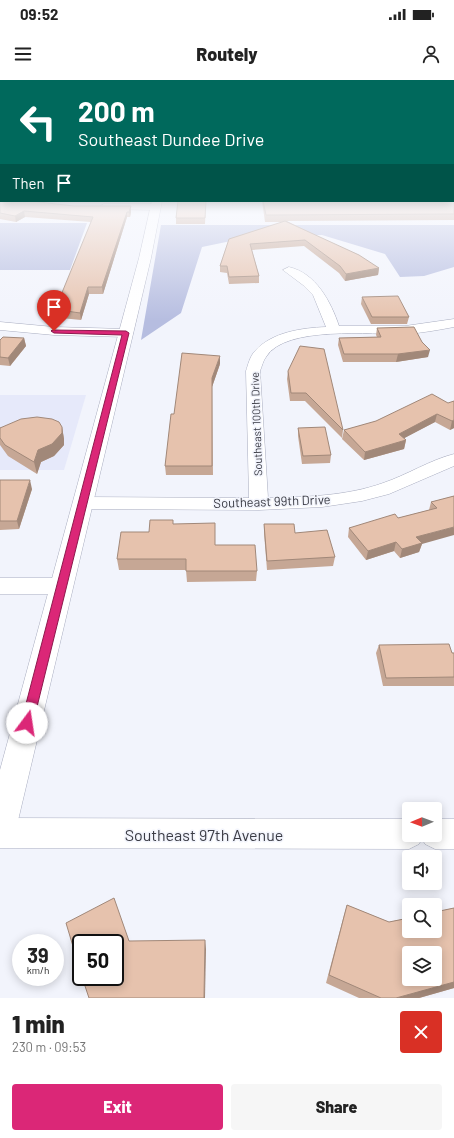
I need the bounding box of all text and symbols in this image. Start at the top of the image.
text: 09:52 [20,5,58,23]
icon: menu [12,43,34,65]
text: Routely [196,43,258,65]
icon: person [420,43,442,65]
text: 200 m [78,94,155,128]
icon: left [12,96,64,148]
text: Southeast Dundee Drive [78,128,264,150]
icon: arrive [53,172,75,194]
text: Then [12,174,45,192]
pin [37,290,71,331]
icon: arrive [43,296,65,318]
street label: Southeast 100th Drive [248,372,264,476]
street label: Southeast 99th Drive [213,491,331,511]
position arrow [6,702,48,744]
north arrow [402,802,442,842]
map controls [402,802,442,986]
street label: Southeast 97th Avenue [125,825,283,844]
button: sound [402,850,442,890]
button: search [402,898,442,938]
speed limit sign: 50 [72,934,124,986]
text: 39 [27,943,49,967]
button: layers [402,946,442,986]
text: km/h [27,964,49,976]
text: 1 min [12,1009,65,1038]
button: close [400,1011,442,1053]
text: 230 m · 09:53 [12,1039,86,1055]
button: Exit [12,1084,223,1130]
button: Share [231,1084,442,1130]

